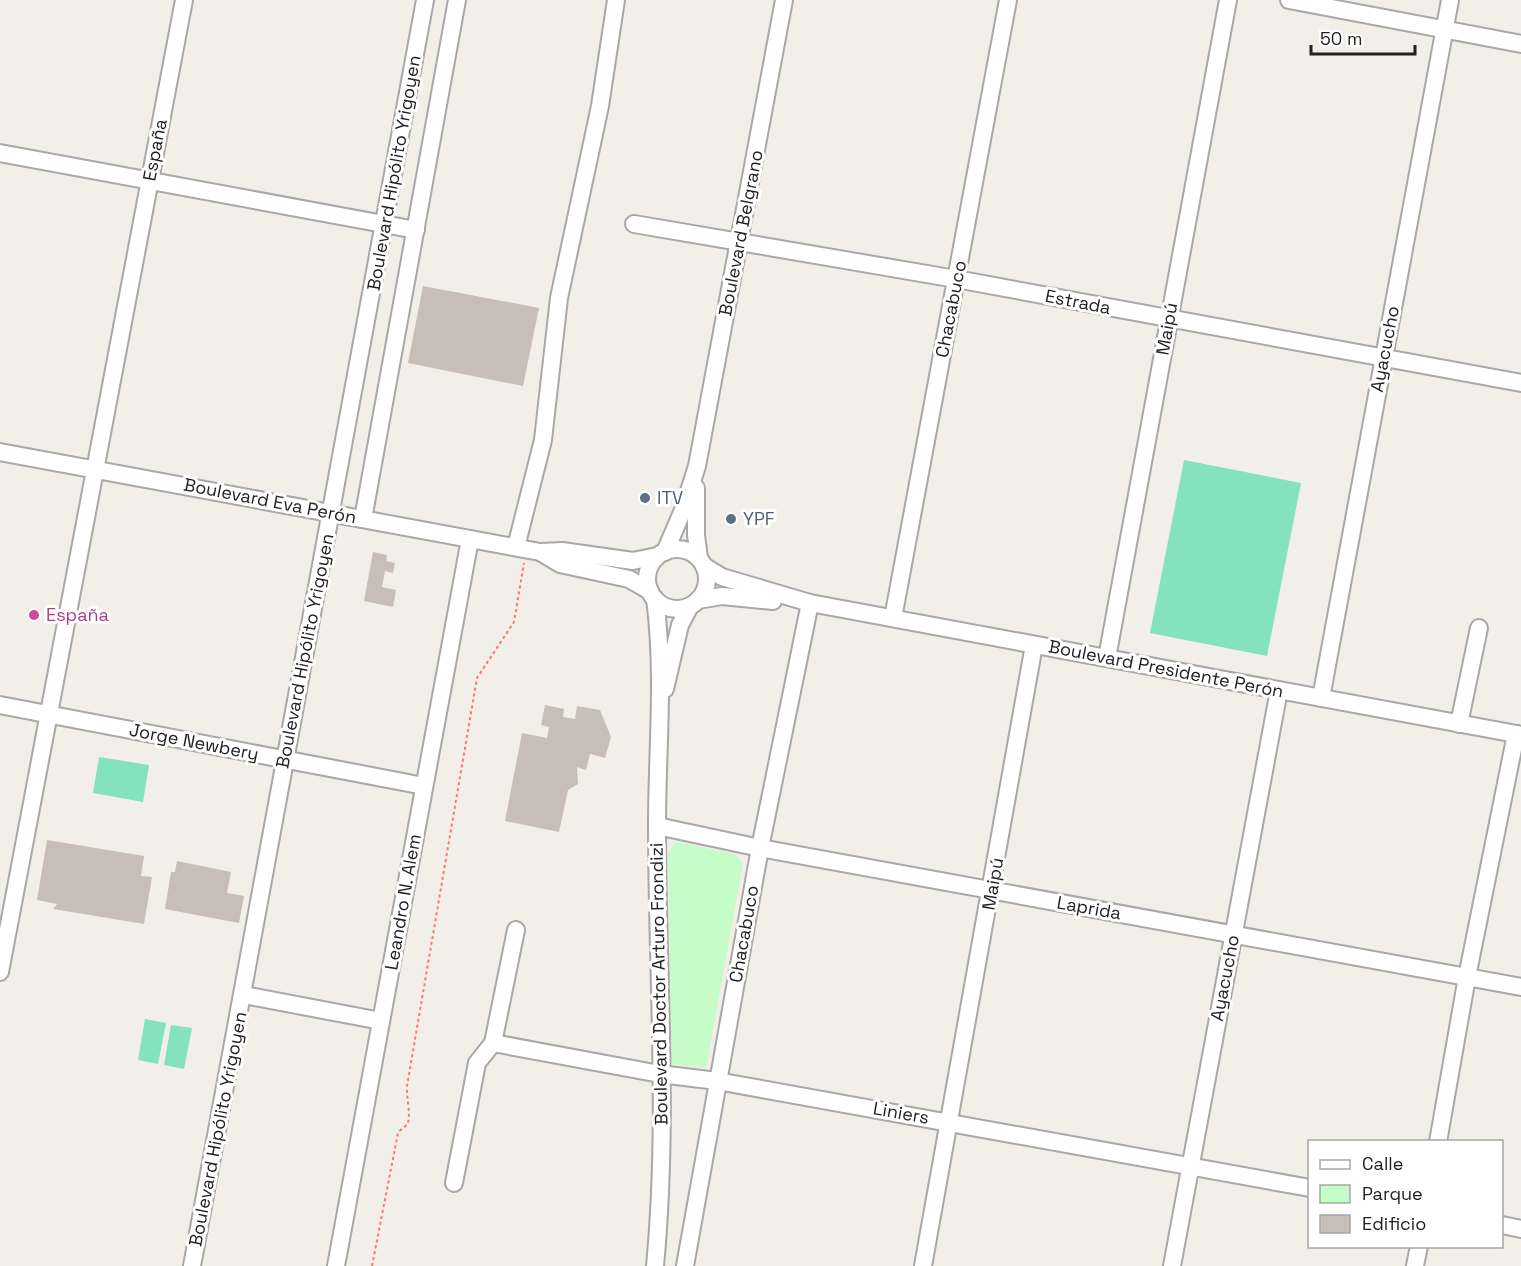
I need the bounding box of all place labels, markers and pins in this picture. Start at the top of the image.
place label: ITV [657,486,683,509]
marker: ITV [638,491,652,505]
place label: YPF [743,507,775,530]
marker: YPF [724,512,738,526]
place label: España [46,603,109,626]
marker: España [27,608,41,622]

